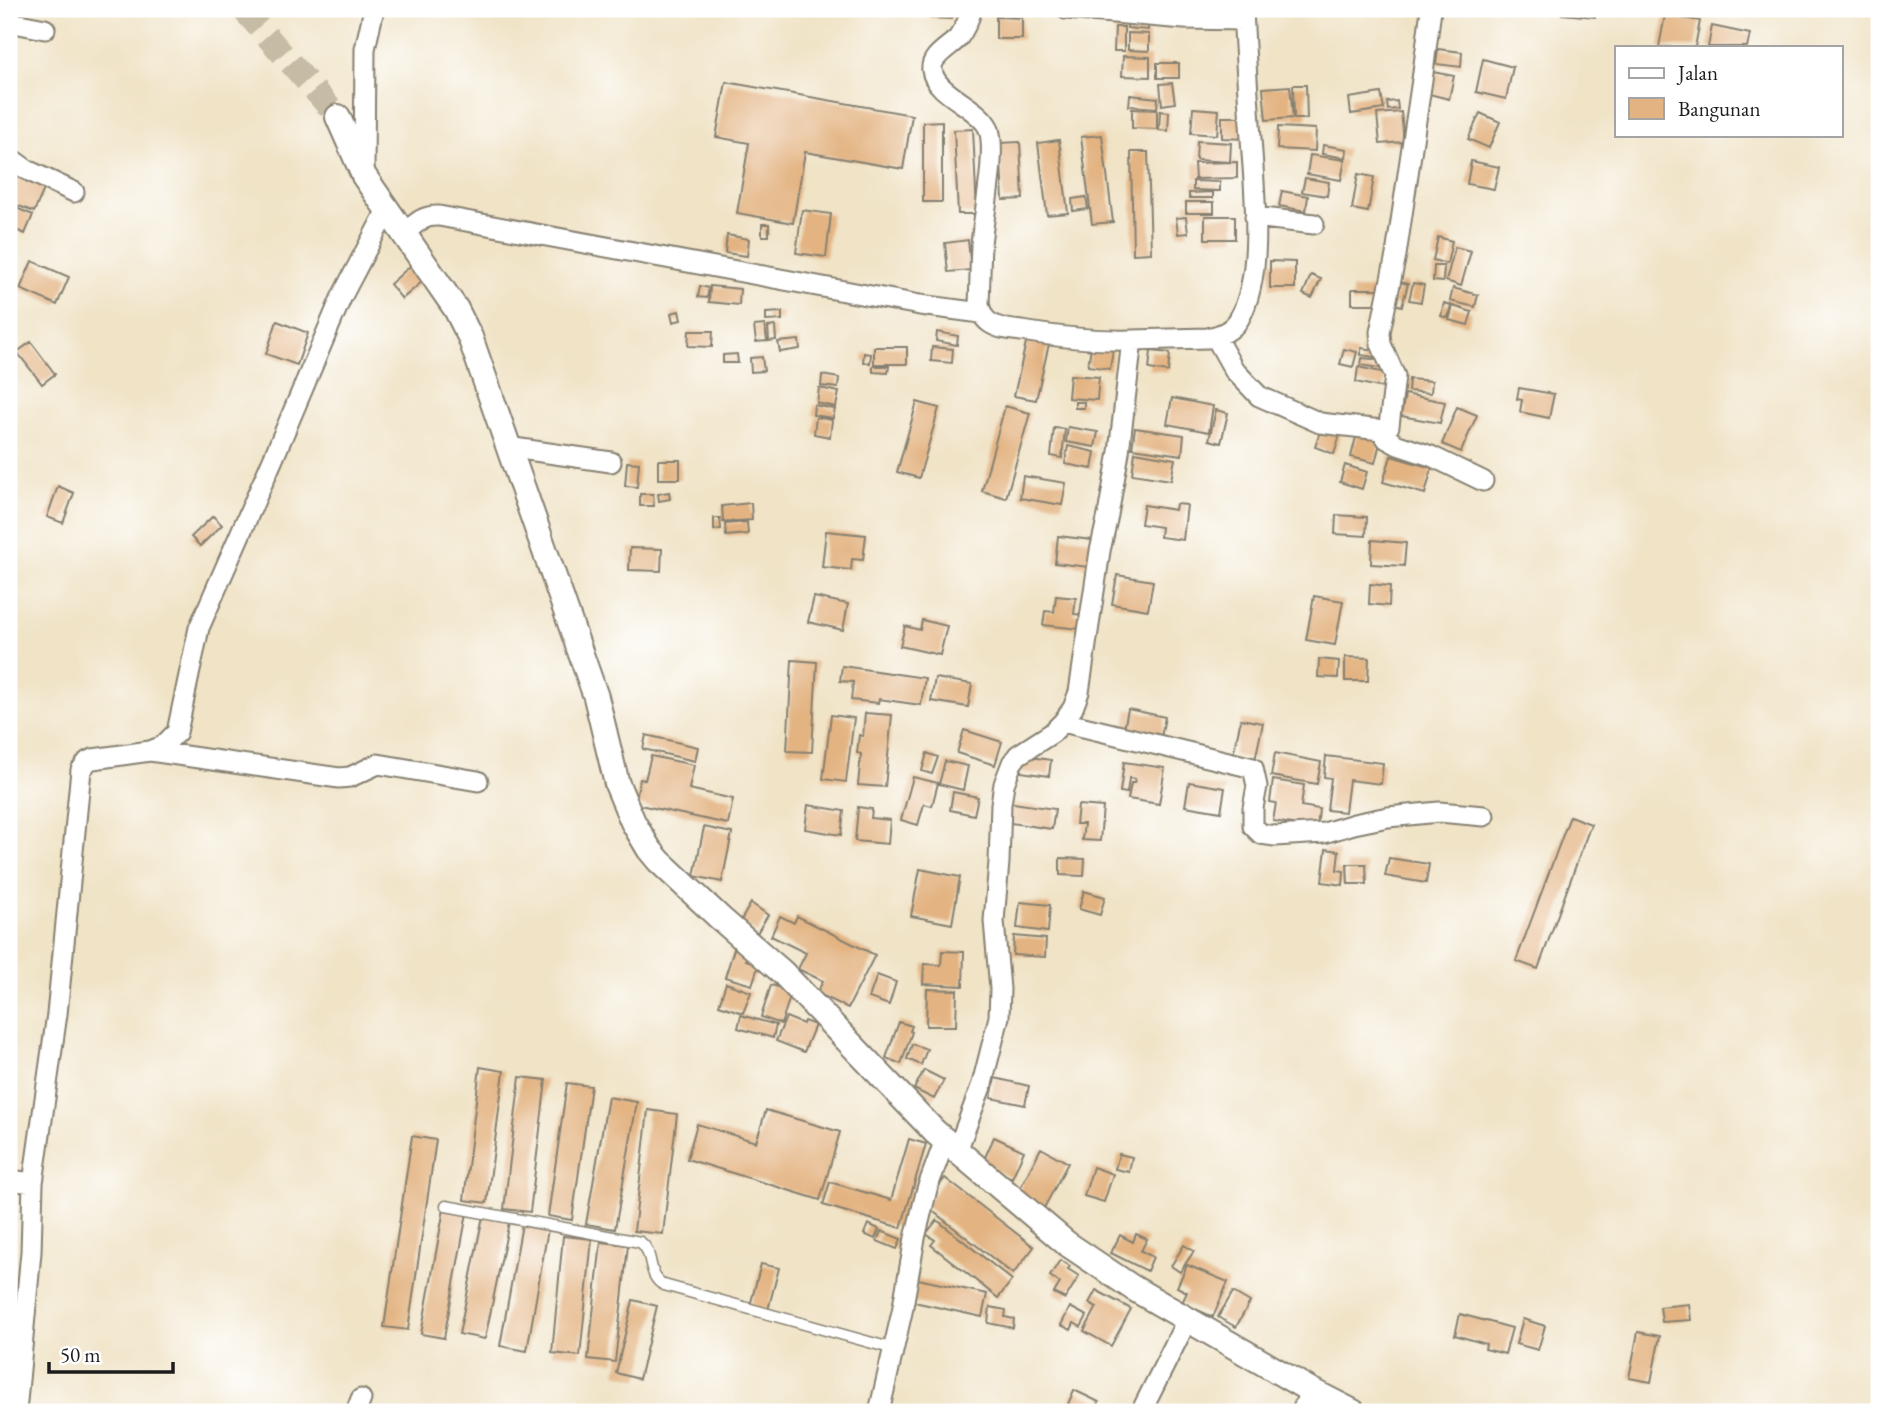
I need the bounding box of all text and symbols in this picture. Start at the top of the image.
legend [1615,46,1842,136]
text: Jalan [1676,59,1718,86]
text: Bangunan [1678,95,1761,122]
scale bar [49,1330,173,1374]
text: 50 m [60,1341,101,1368]

